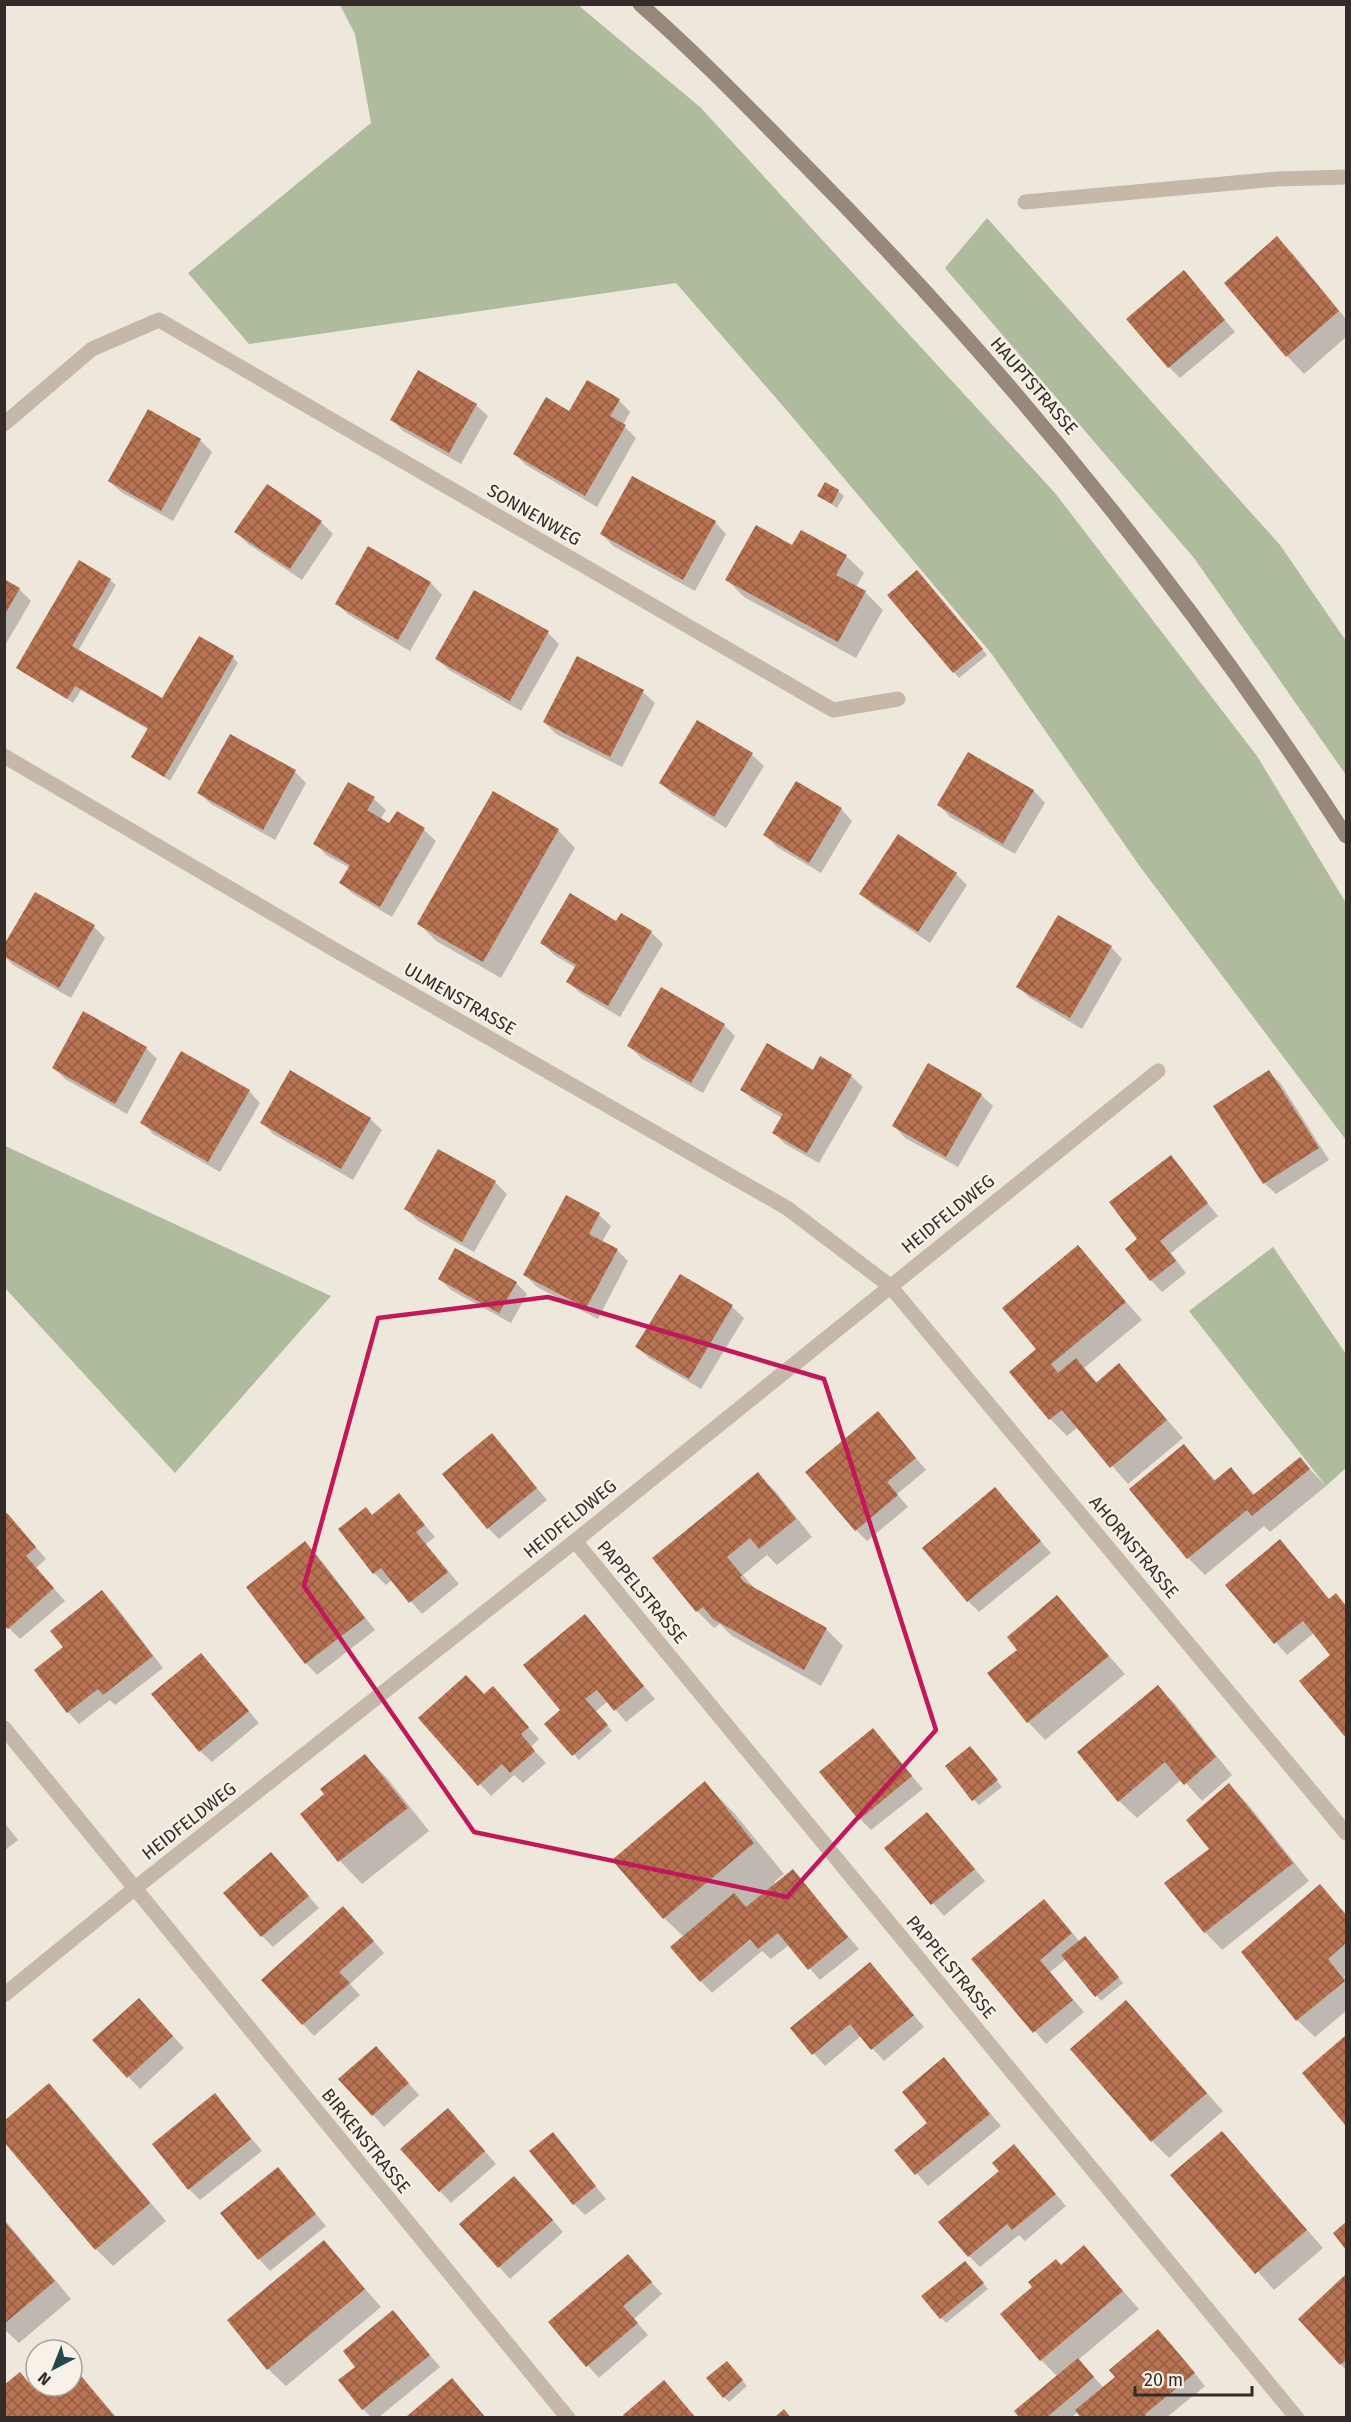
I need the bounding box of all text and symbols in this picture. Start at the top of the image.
street label: HAUPTSTRASSE [986,333,1082,439]
street label: SONNENWEG [483,479,585,551]
street label: ULMENSTRASSE [400,958,520,1040]
street label: HEIDFELDWEG [897,1170,999,1258]
street label: HEIDFELDWEG [519,1475,621,1563]
street label: AHORNSTRASSE [1085,1491,1183,1603]
street label: PAPPELSTRASSE [592,1536,692,1648]
street label: HEIDFELDWEG [138,1777,240,1865]
street label: PAPPELSTRASSE [901,1911,1001,2023]
street label: BIRKENSTRASSE [317,2084,415,2198]
north arrow [24,2338,84,2398]
scale bar [1135,2359,1252,2397]
text: N [34,2368,55,2389]
text: 20 m [1144,2369,1183,2391]

